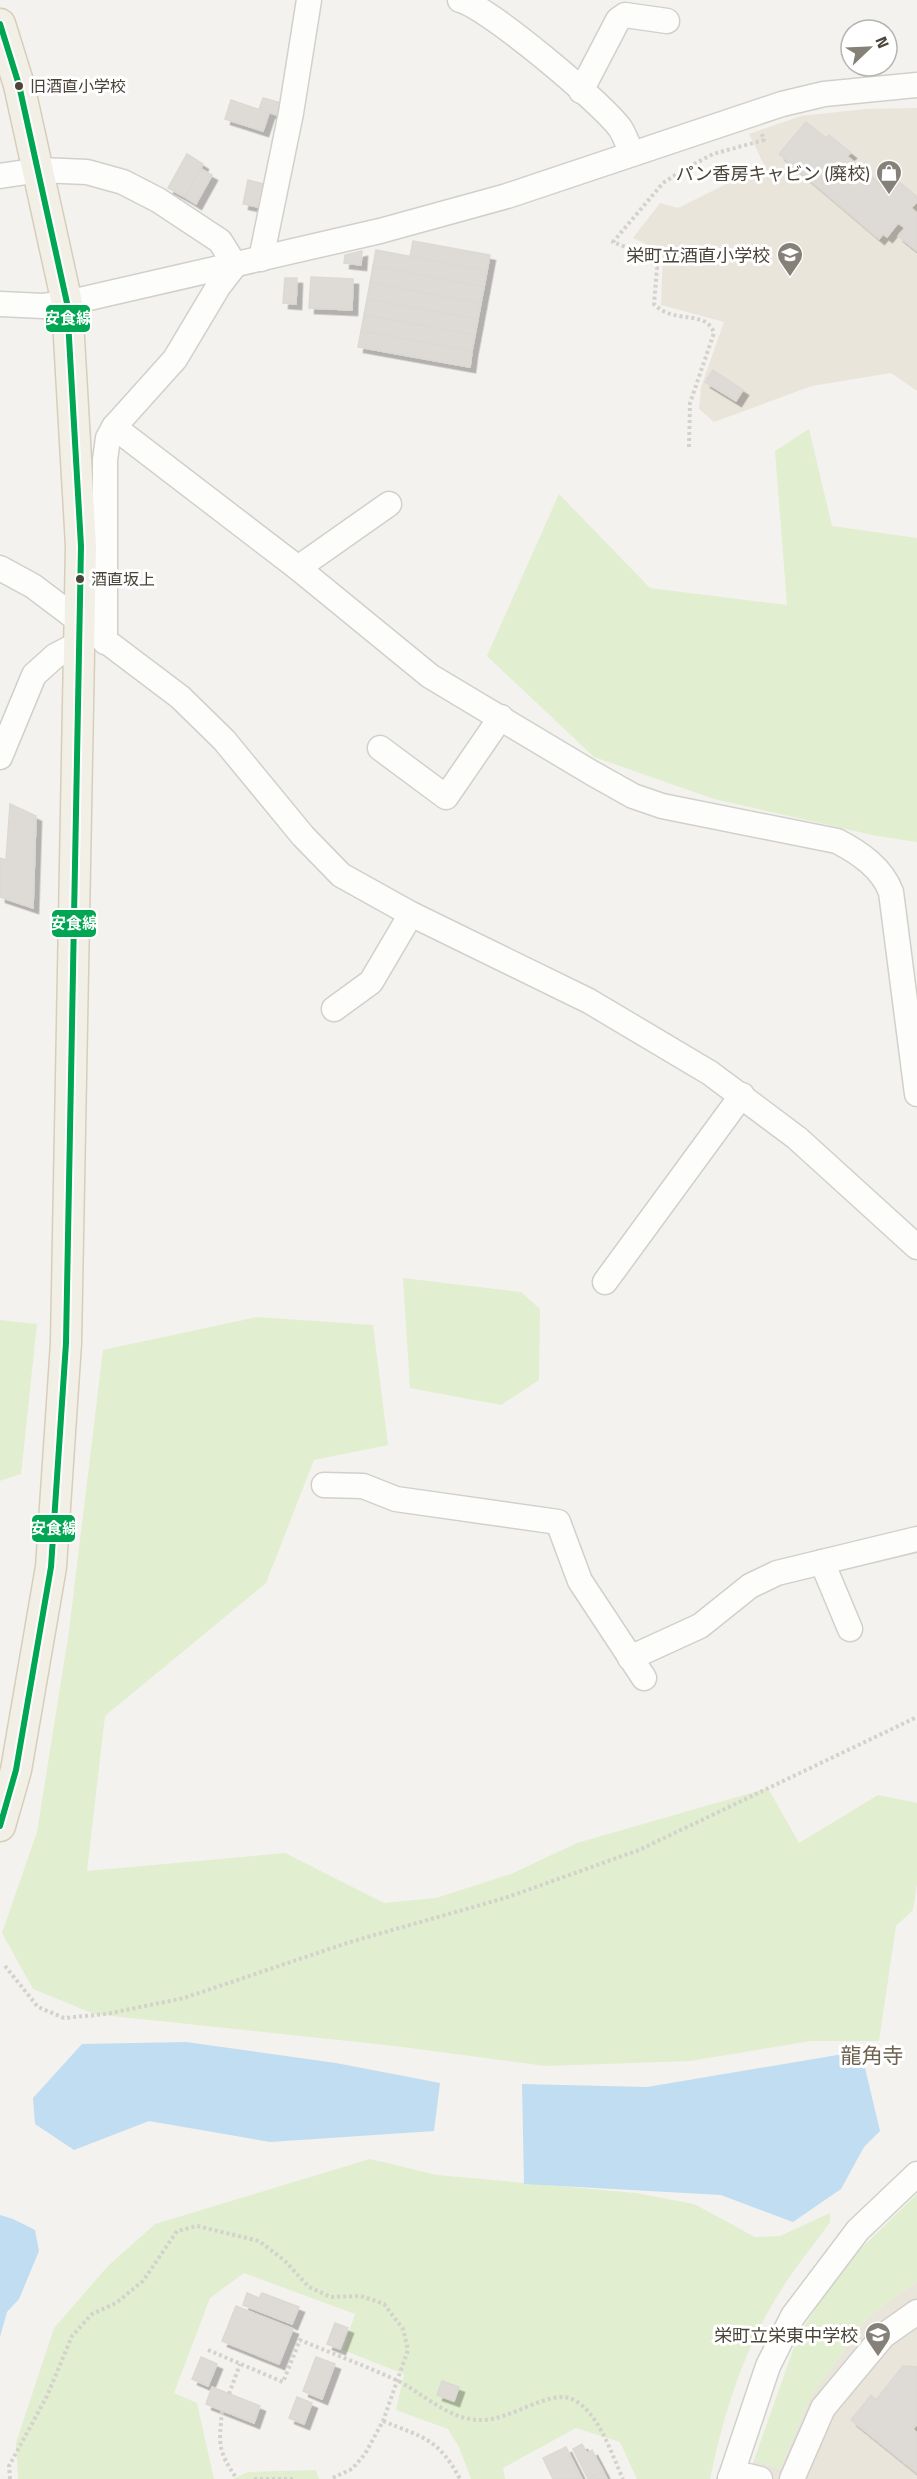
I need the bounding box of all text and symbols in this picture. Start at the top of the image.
north arrow [839,18,899,78]
text: N [870,32,896,52]
place label: 旧酒直小学校 [30,74,126,98]
marker: 旧酒直小学校 [13,80,25,92]
shop icon: パン香房キャビン (廃校) [874,158,904,196]
place label: パン香房キャビン (廃校) [676,160,870,187]
school or university icon: 栄町立酒直小学校 [775,240,805,278]
place label: 栄町立酒直小学校 [626,242,770,269]
line badge: 安食線 [45,304,91,333]
text: 安食線 [44,306,92,330]
place label: 酒直坂上 [91,567,155,591]
marker: 酒直坂上 [74,573,86,585]
line badge: 安食線 [51,909,97,938]
text: 安食線 [50,911,98,935]
line badge: 安食線 [31,1514,76,1543]
text: 安食線 [30,1516,78,1540]
district label: 龍角寺 [841,2039,904,2071]
school or university icon: 栄町立栄東中学校 [863,2320,893,2358]
place label: 栄町立栄東中学校 [714,2322,858,2349]

